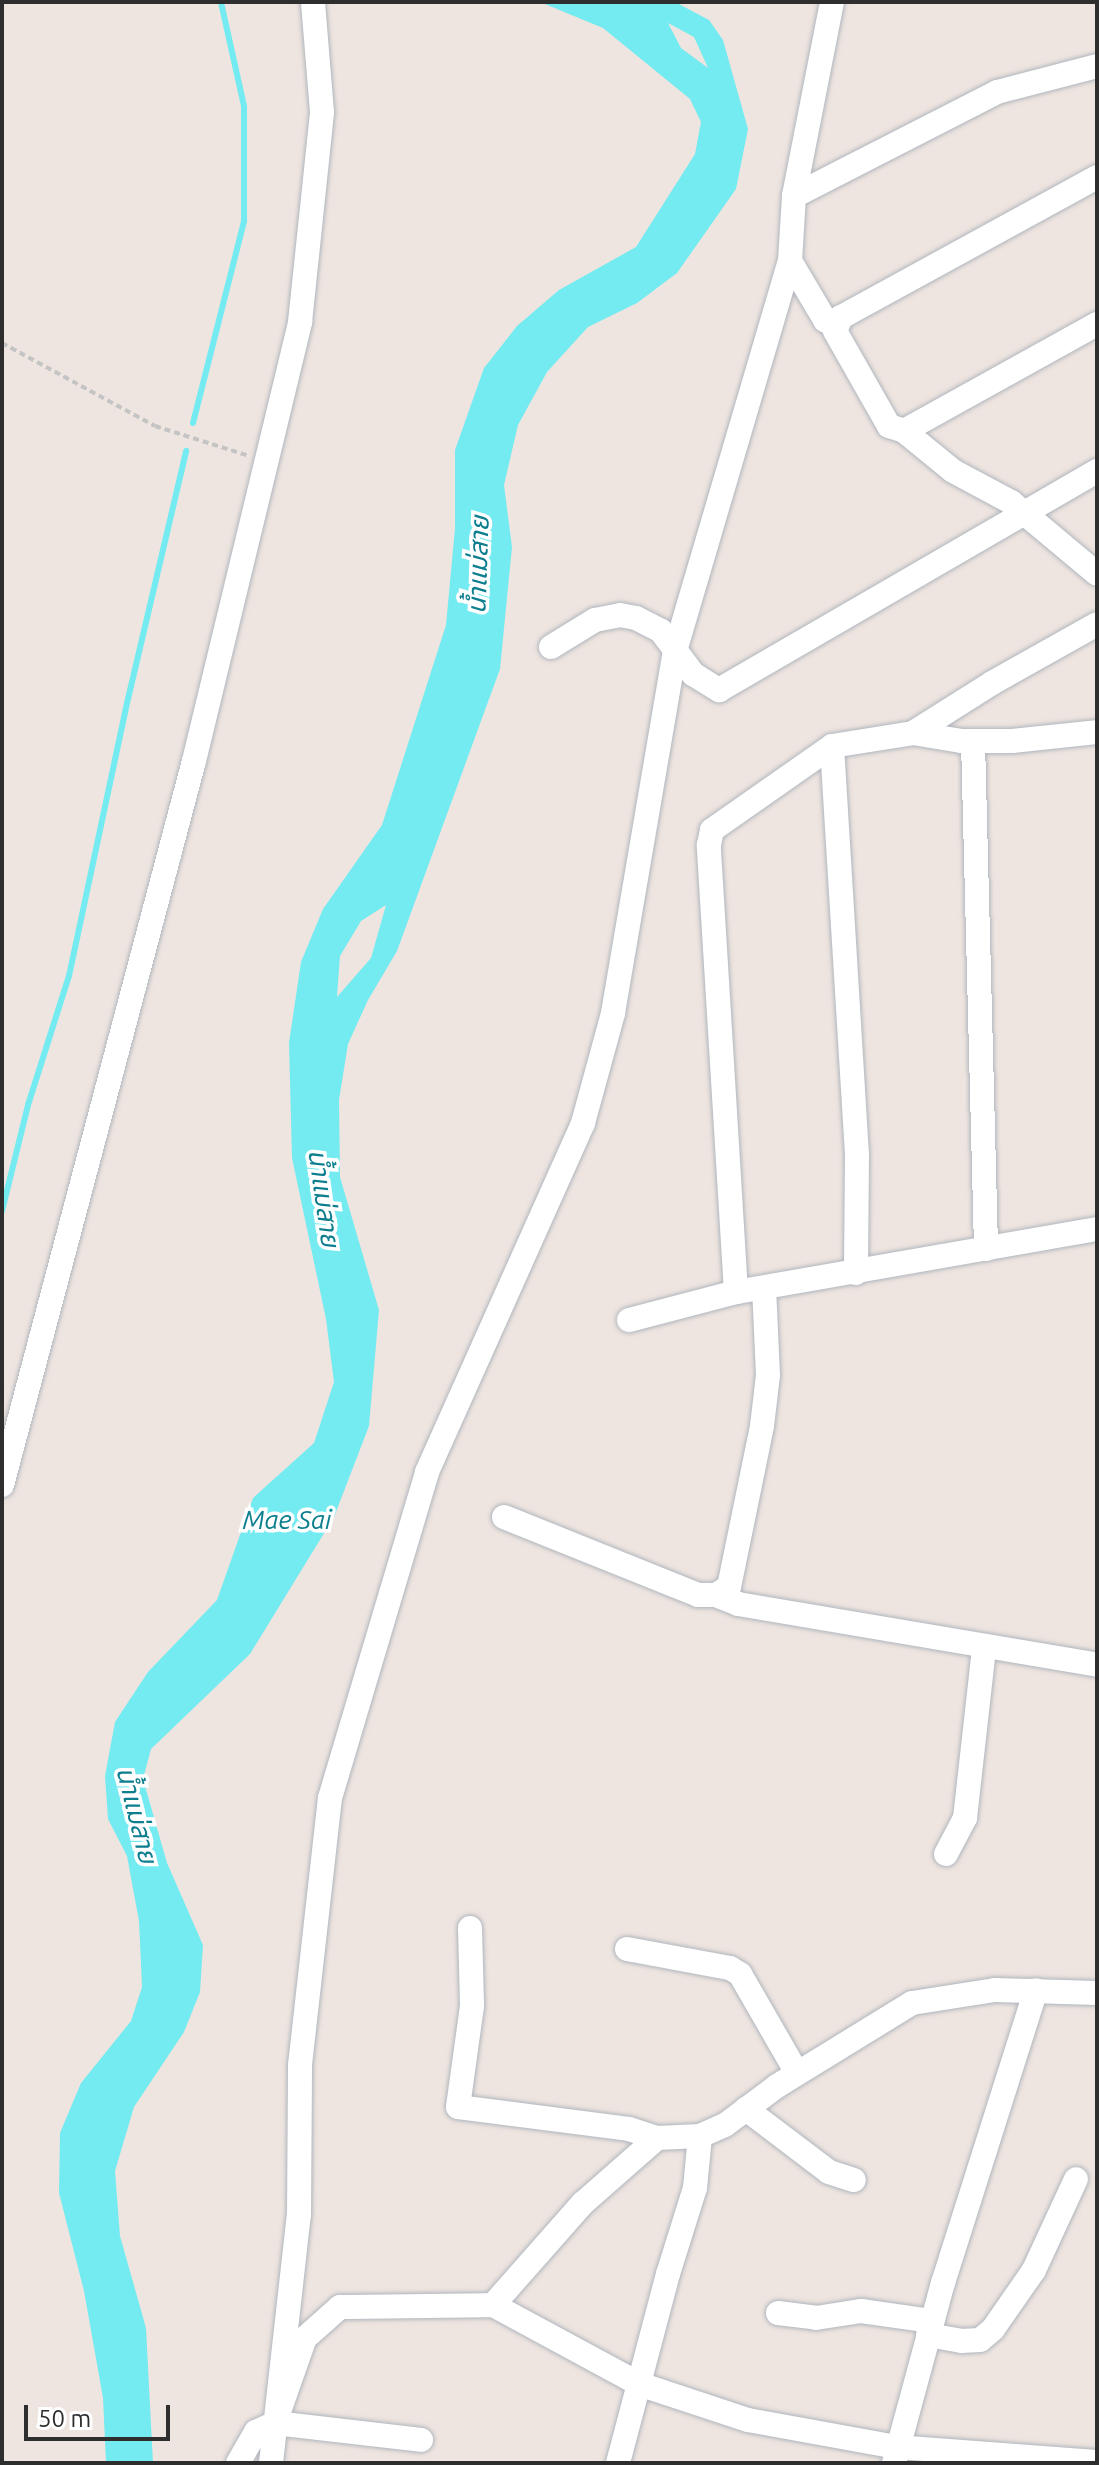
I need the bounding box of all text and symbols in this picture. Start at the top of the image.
water label: น้ำแม่สาย [461,515,495,615]
water label: น้ำแม่สาย [302,1147,346,1249]
water label: Mae Sai [243,1504,331,1536]
water label: น้ำแม่สาย [110,1764,164,1866]
scale bar [28,2389,174,2439]
text: 50 m [38,2405,91,2432]

